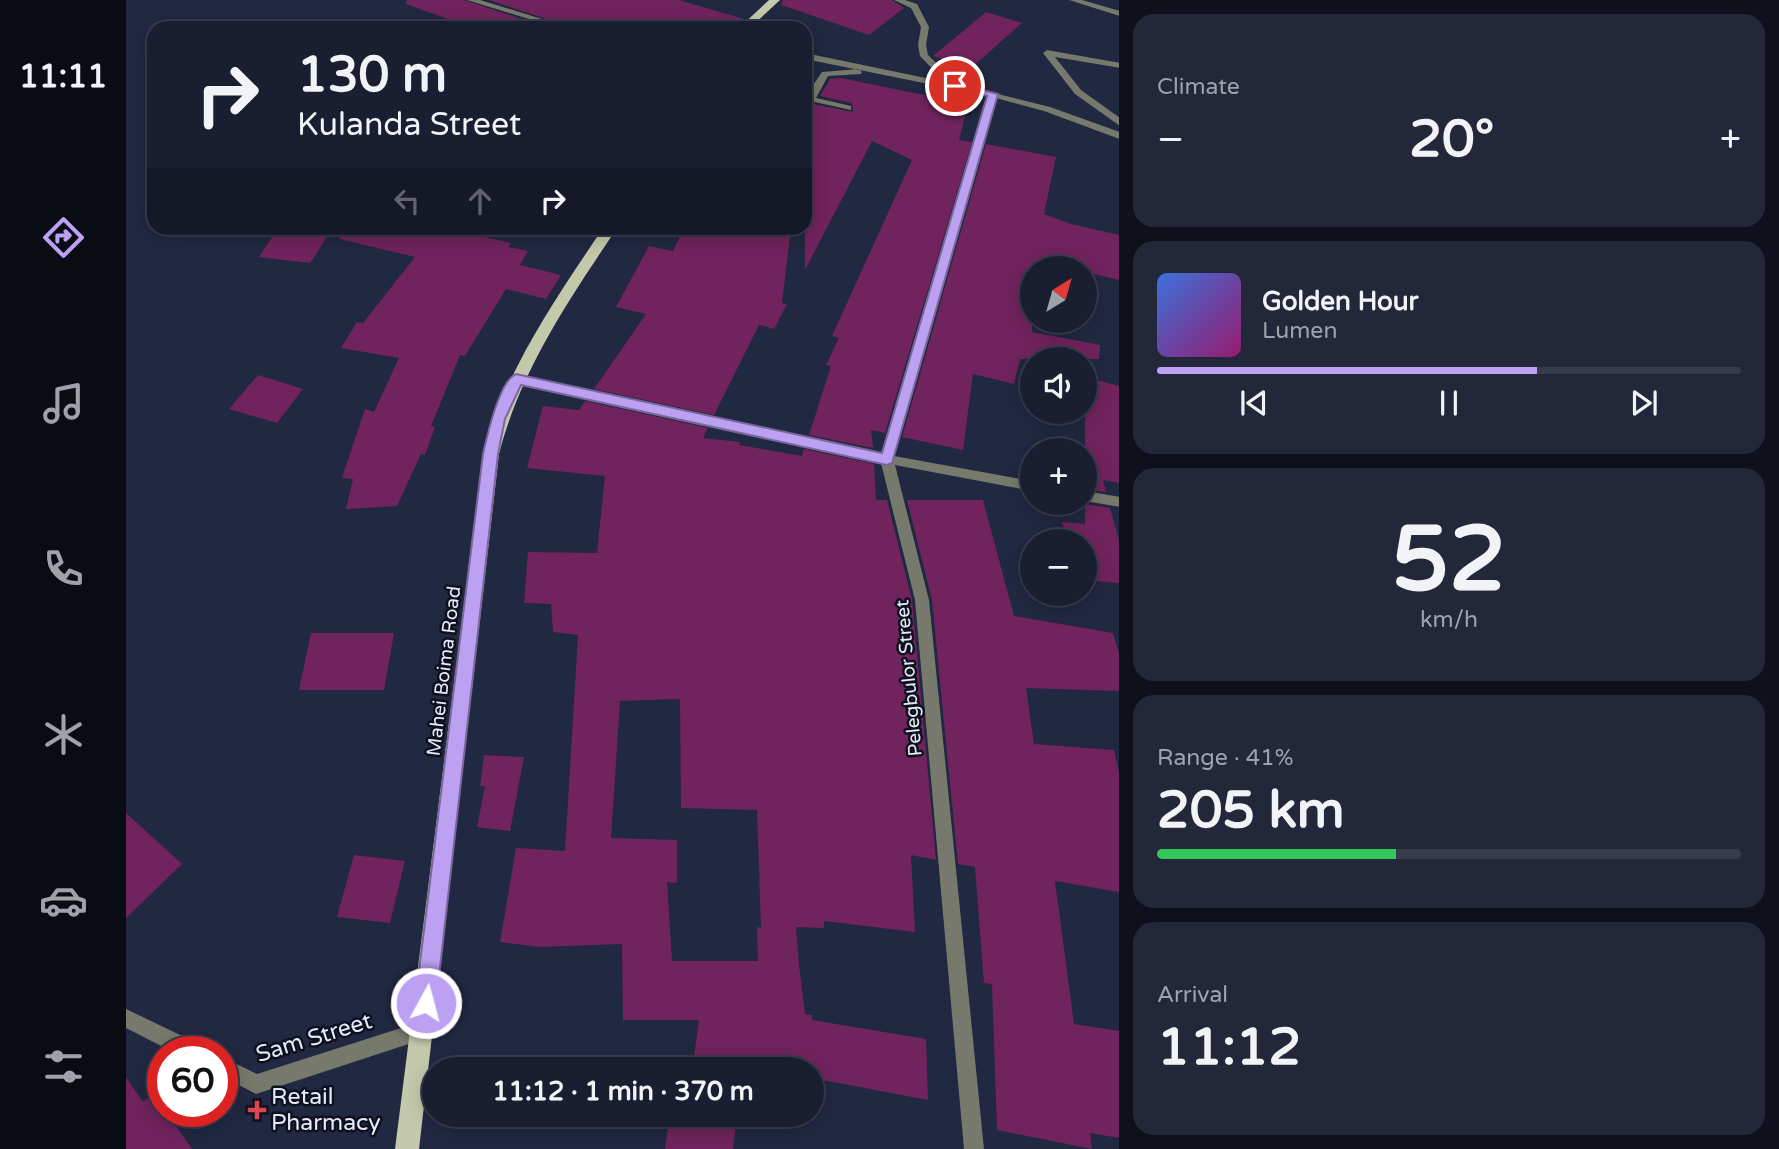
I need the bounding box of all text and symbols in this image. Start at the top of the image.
text: 130 m [297,46,447,105]
icon: right [182,49,273,140]
pin [925,56,985,116]
text: 11:11 [19,58,107,96]
icon: arrive [936,67,974,105]
text: Climate [1157,73,1240,101]
text: Kulanda Street [297,106,521,144]
text: 20° [1409,108,1494,171]
text: − [1157,117,1184,163]
text: + [1720,117,1741,163]
icon: left [388,182,426,220]
icon: ahead [461,182,499,220]
icon: right [534,182,572,220]
icon: directions [39,213,88,262]
north arrow [1020,256,1097,332]
map controls [1020,256,1097,606]
text: Golden Hour [1262,286,1419,317]
text: Lumen [1262,317,1337,345]
button: sound [1020,347,1097,424]
icon: music [39,379,88,428]
icon: previous [1235,384,1273,422]
icon: pause [1430,384,1468,422]
icon: next [1625,384,1663,422]
button: + [1020,438,1097,515]
text: 52 [1392,505,1506,615]
button: − [1020,529,1097,606]
icon: phone [39,544,88,593]
street label: Mahei Boima Road [423,585,465,757]
street label: Pelegbulor Street [891,599,927,757]
text: km/h [1420,606,1478,634]
icon: climate [39,710,88,759]
text: Range · 41% [1157,744,1293,772]
text: 205 km [1157,779,1345,842]
icon: car [39,876,88,925]
position arrow [389,966,463,1040]
text: Arrival [1157,981,1228,1009]
street label: Sam Street [253,1007,376,1069]
text: 11:12 [1157,1016,1301,1079]
speed limit sign: 60 [147,1036,238,1127]
icon: filters [39,1042,88,1091]
text: 11:12 · 1 min · 370 m [492,1076,754,1107]
place label: Retail Pharmacy [271,1083,381,1137]
marker: Retail Pharmacy [249,1102,265,1118]

